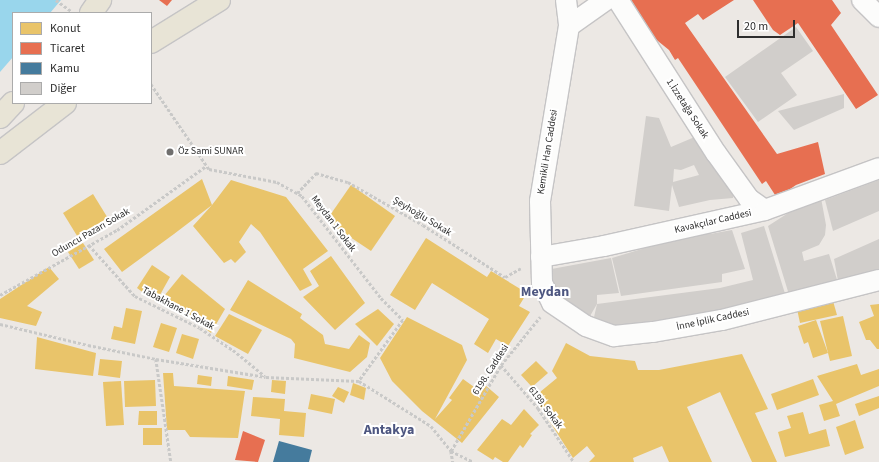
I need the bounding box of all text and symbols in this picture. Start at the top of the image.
legend [12,12,152,104]
scale bar [739,12,797,38]
text: 20 m [744,18,768,35]
text: Konut [50,20,81,37]
text: Ticaret [50,40,85,57]
text: Kamu [50,60,79,77]
street label: 1.İzzetağa Sokak [663,77,711,141]
text: Diğer [50,80,76,97]
street label: Kemikli Han Caddesi [535,109,561,195]
place label: Öz Sami SUNAR [178,146,243,158]
marker: Öz Sami SUNAR [165,147,175,157]
street label: Meydan 1 Sokak [308,193,358,255]
street label: Şeyhoğlu Sokak [390,195,454,239]
street label: Oduncu Pazarı Sokak [50,206,132,260]
street label: Kavakçılar Caddesi [673,207,753,237]
district label: Meydan [521,284,569,300]
street label: Tabakhane 1 Sokak [140,285,216,333]
street label: İnne İplik Caddesi [675,306,751,334]
street label: 6198. Caddesi [470,342,512,398]
street label: 6199. Sokak [525,384,565,432]
district label: Antakya [364,422,414,438]

